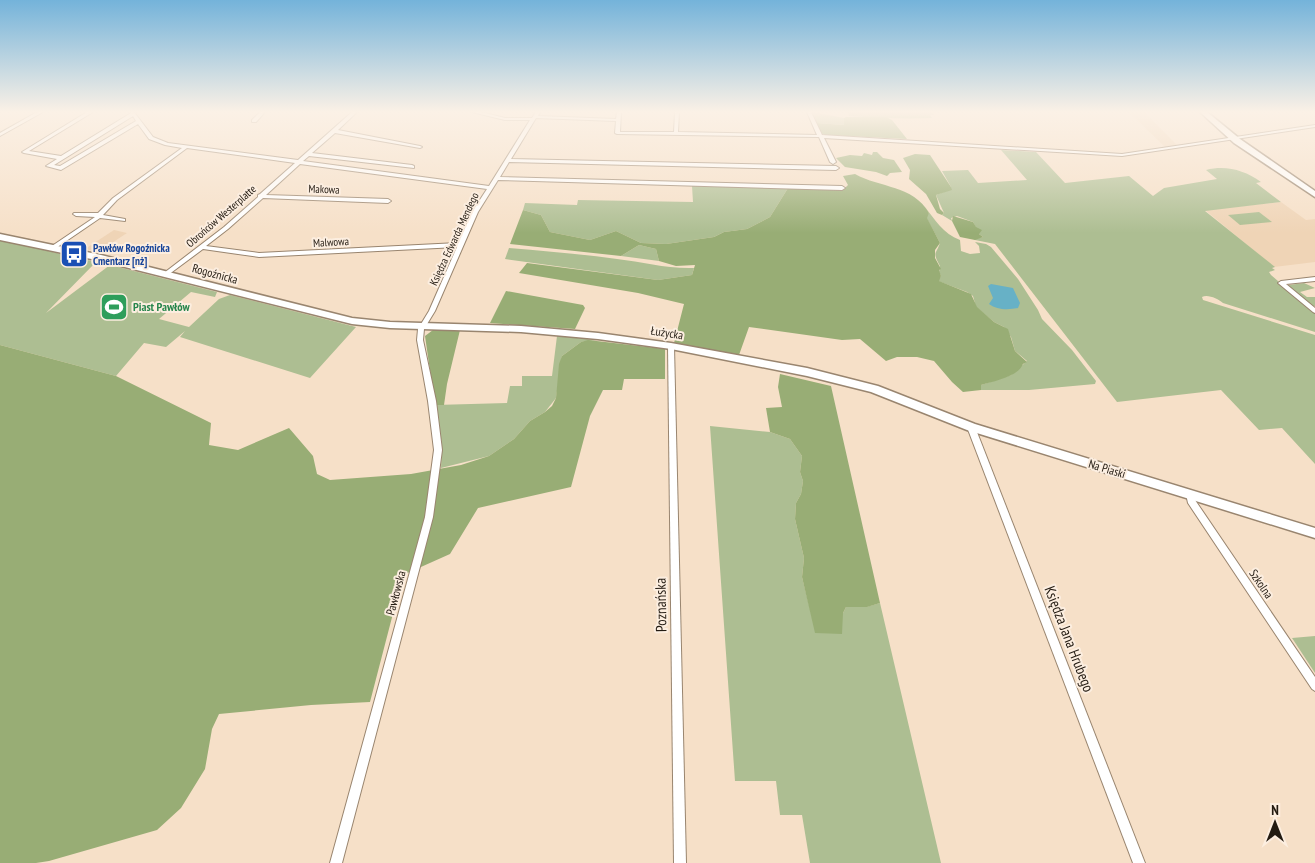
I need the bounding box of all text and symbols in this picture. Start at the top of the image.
street label: Obrońców Westerplatte [183,181,259,250]
street label: Makowa [308,181,340,197]
street label: Księdza Edwarda Mendego [426,190,482,288]
street label: Malwowa [313,234,349,250]
bus stop icon: Pawłów Rogoźnicka Cmentarz [nż] [59,239,89,269]
place label: Pawłów Rogoźnicka Cmentarz [nż] [93,241,170,269]
street label: Rogoźnicka [191,260,240,287]
sports icon: Piast Pawłów [99,292,129,322]
place label: Piast Pawłów [133,299,191,314]
street label: Łużycka [650,323,685,342]
street label: Na Piaski [1087,456,1127,481]
street label: Szkolna [1246,566,1277,601]
street label: Pawłowska [382,569,409,617]
street label: Poznańska [651,578,670,632]
street label: Księdza Jana Hrubego [1040,583,1098,695]
north arrow [1250,798,1300,848]
text: N [1271,801,1279,819]

